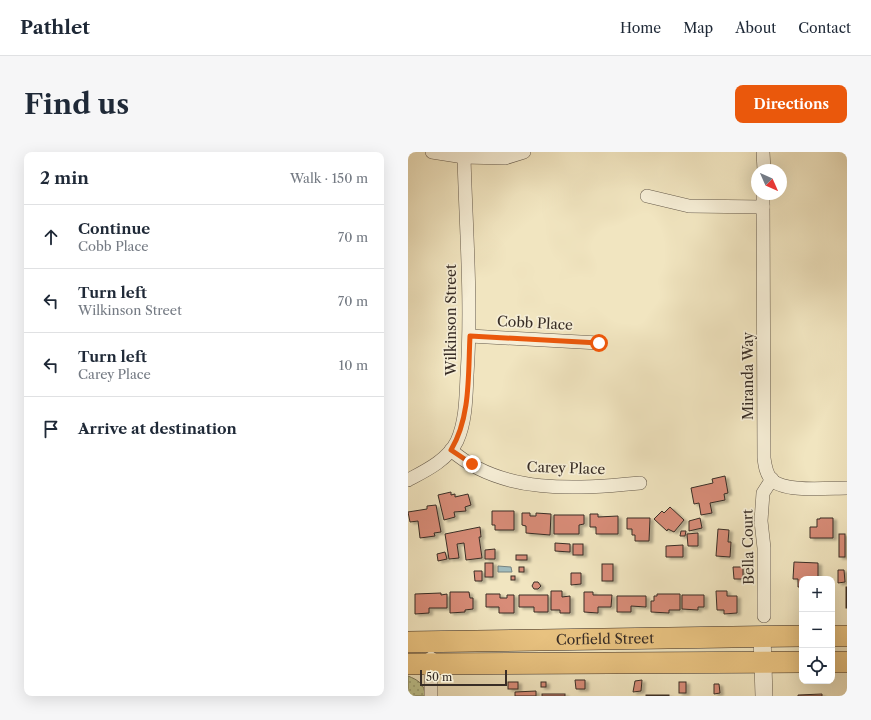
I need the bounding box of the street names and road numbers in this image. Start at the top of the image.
street label: Wilkinson Street [442,264,460,377]
street label: Cobb Place [497,312,574,334]
street label: Miranda Way [739,332,757,420]
street label: Carey Place [526,458,606,478]
street label: Bella Court [738,509,758,585]
street label: Corfield Street [556,629,654,649]

